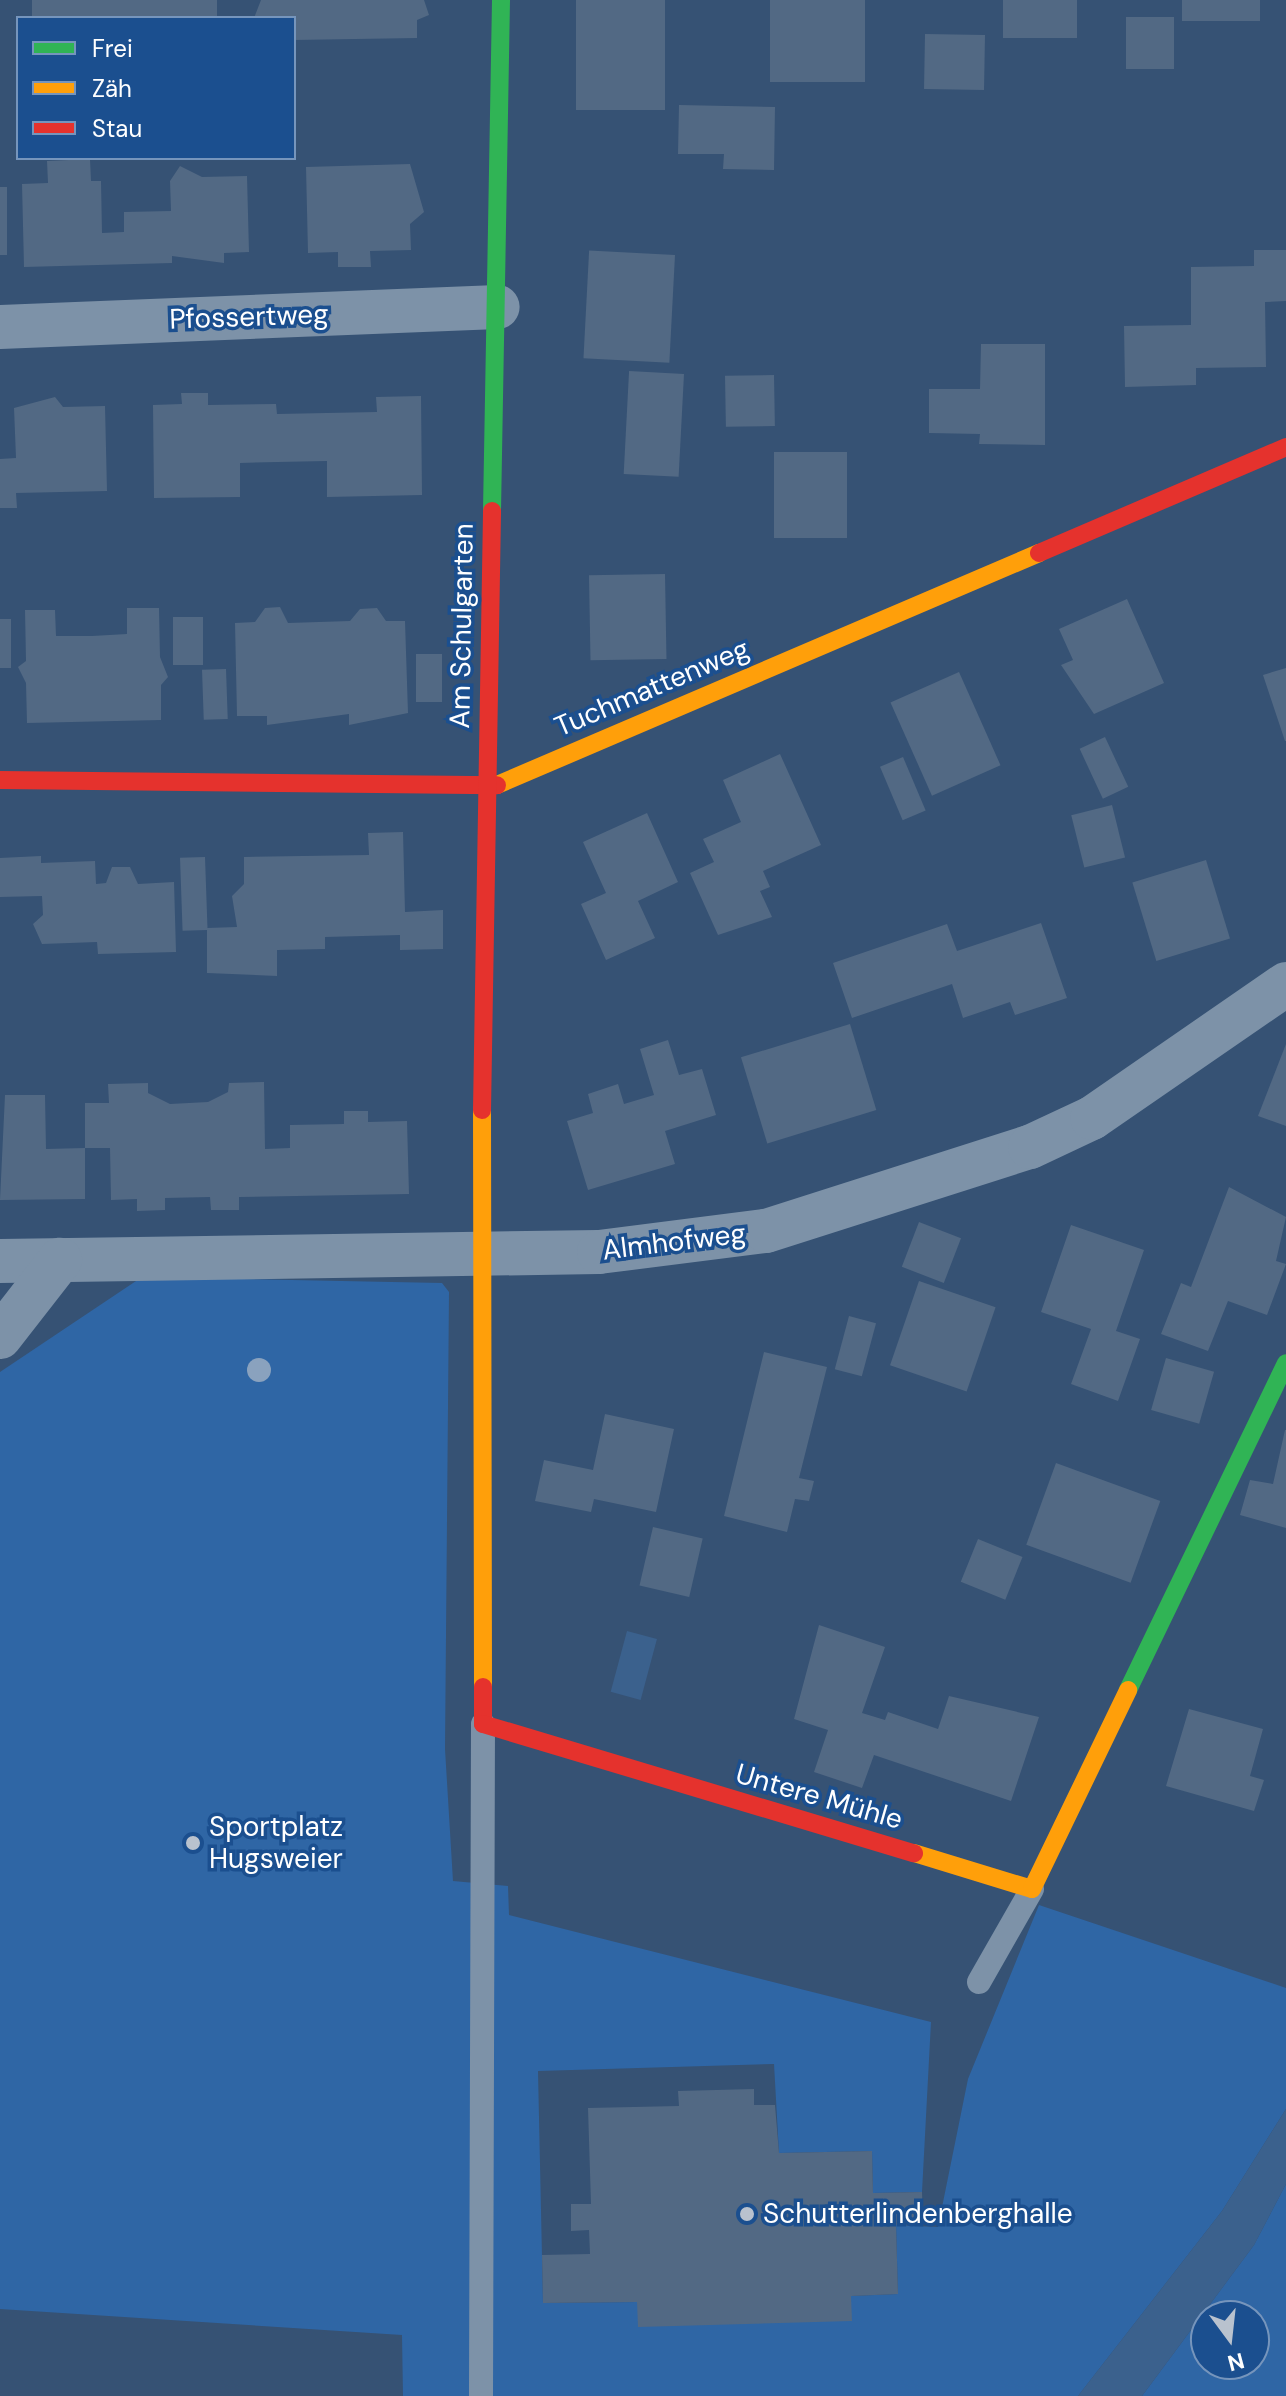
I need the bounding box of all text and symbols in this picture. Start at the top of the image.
legend [16,16,296,160]
text: Frei [92,33,133,64]
text: Zäh [92,73,132,104]
text: Stau [92,113,142,144]
street label: Pfossertweg [169,297,329,337]
street label: Am Schulgarten [443,523,481,729]
street label: Tuchmattenweg [550,632,754,744]
street label: Almhofweg [600,1217,748,1267]
street label: Untere Mühle [732,1757,906,1837]
place label: Sportplatz Hugsweier [209,1810,343,1876]
marker: Sportplatz Hugsweier [184,1834,202,1852]
place label: Schutterlindenberghalle [763,2197,1073,2231]
marker: Schutterlindenberghalle [738,2205,756,2223]
north arrow [1190,2300,1270,2380]
text: N [1224,2346,1247,2378]

